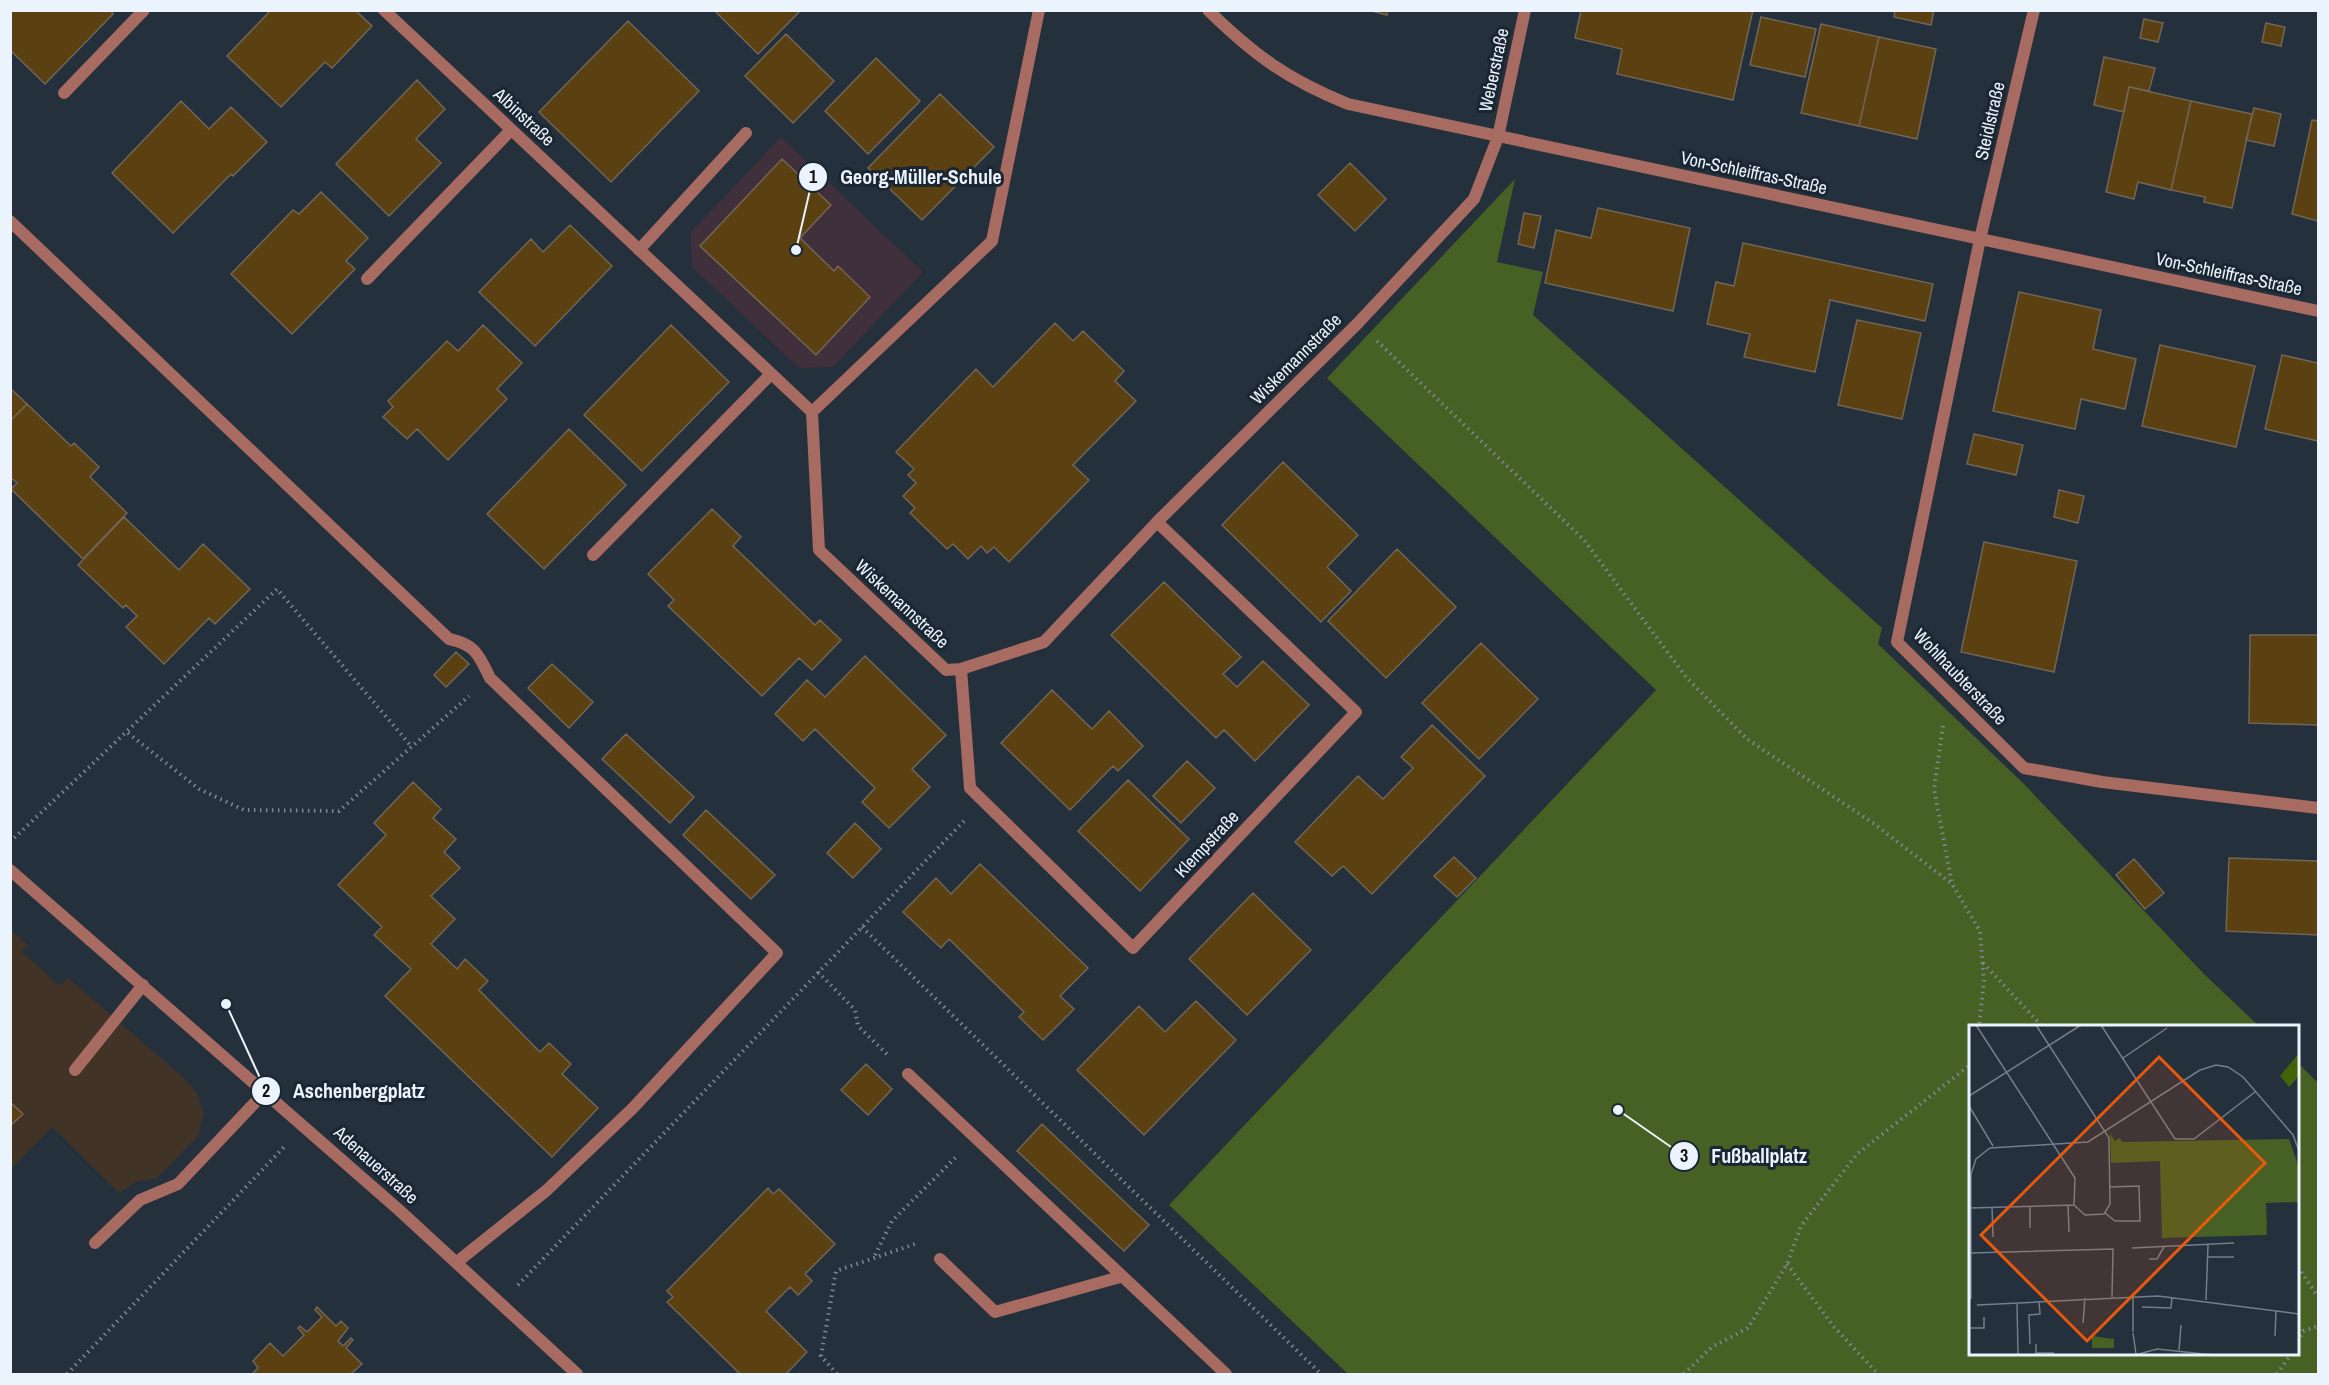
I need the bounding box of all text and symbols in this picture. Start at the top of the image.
street label: Weberstraße [1472,26,1515,114]
street label: Steidlstraße [1968,79,2011,162]
street label: Albinstraße [487,81,560,152]
street label: Von-Schleiffras-Straße [1679,145,1830,200]
callout: Georg-Müller-Schule [798,158,1014,196]
text: Georg-Müller-Schule [840,163,1002,190]
text: 1 [809,164,818,189]
street label: Von-Schleiffras-Straße [2154,246,2305,301]
street label: Wiskemannstraße [1244,307,1347,410]
street label: Wiskemannstraße [850,554,955,654]
street label: Wohlhaubterstraße [1908,623,2013,730]
street label: Klempstraße [1169,805,1244,883]
inset map [1969,1025,2299,1355]
callout: Aschenbergplatz [251,1072,437,1110]
text: Aschenbergplatz [293,1077,425,1104]
text: 2 [262,1078,270,1103]
street label: Adenauerstraße [328,1119,424,1209]
callout: Fußballplatz [1669,1137,1819,1175]
text: Fußballplatz [1711,1142,1807,1169]
text: 3 [1680,1143,1688,1168]

